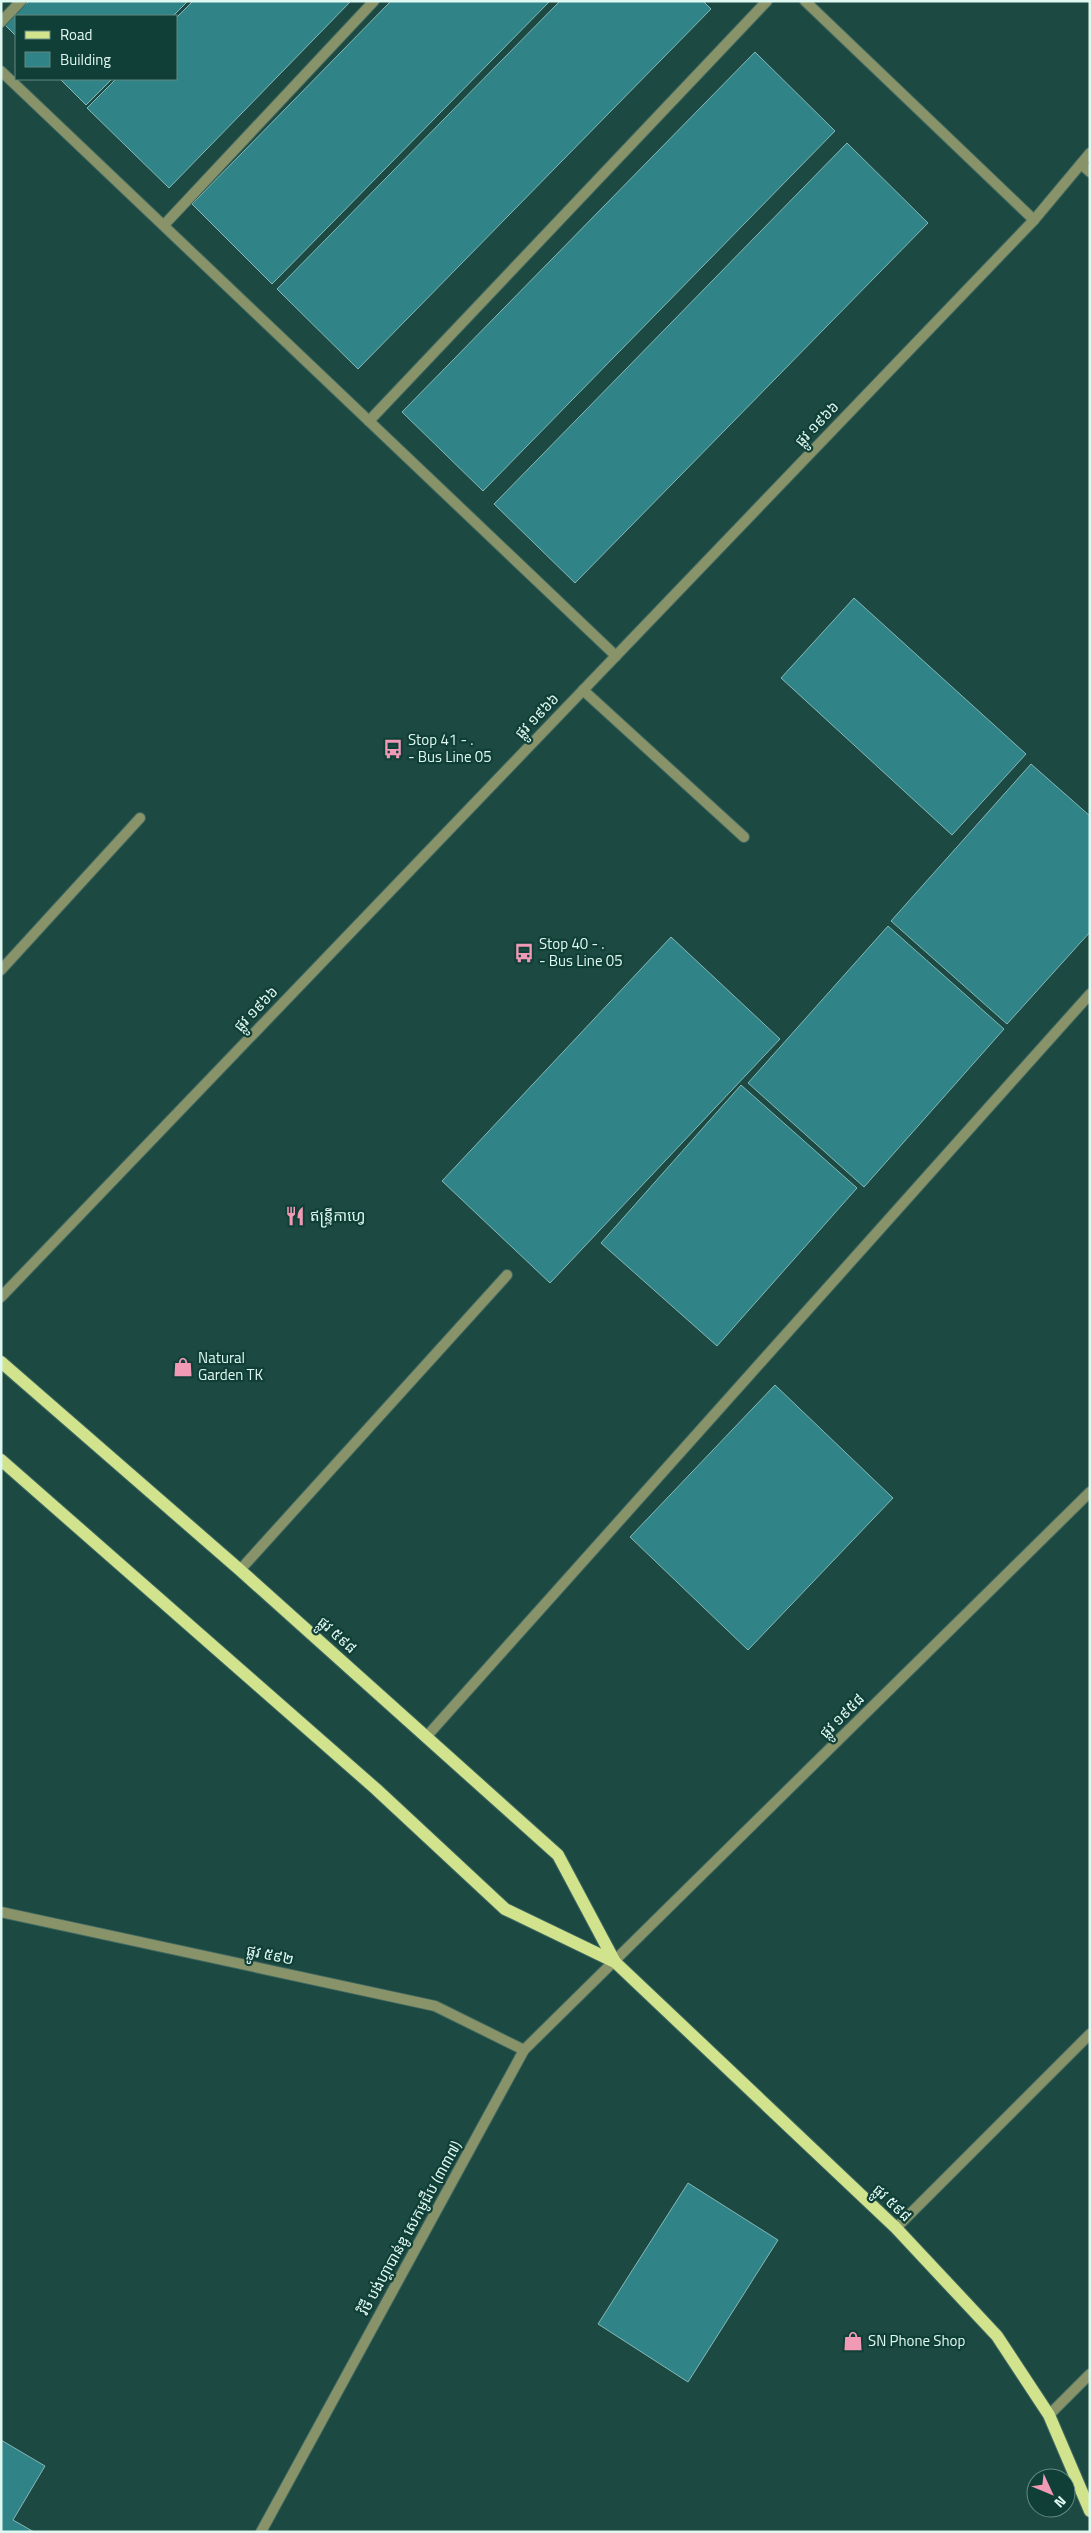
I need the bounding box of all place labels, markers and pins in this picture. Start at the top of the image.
place label: Stop 41 - . - Bus Line 05 [408,728,492,768]
bus stop icon: Stop 41 - . - Bus Line 05 [382,738,404,760]
place label: Stop 40 - . - Bus Line 05 [539,932,623,972]
bus stop icon: Stop 40 - . - Bus Line 05 [513,942,535,964]
place label: ឥន្ទ្រីកាហ្វេ [310,1204,365,1228]
restaurant icon: ឥន្ទ្រីកាហ្វេ [284,1205,306,1227]
place label: Natural Garden TK [198,1346,264,1386]
shop icon: Natural Garden TK [172,1356,194,1378]
place label: SN Phone Shop [868,2329,965,2352]
shop icon: SN Phone Shop [842,2330,864,2352]

